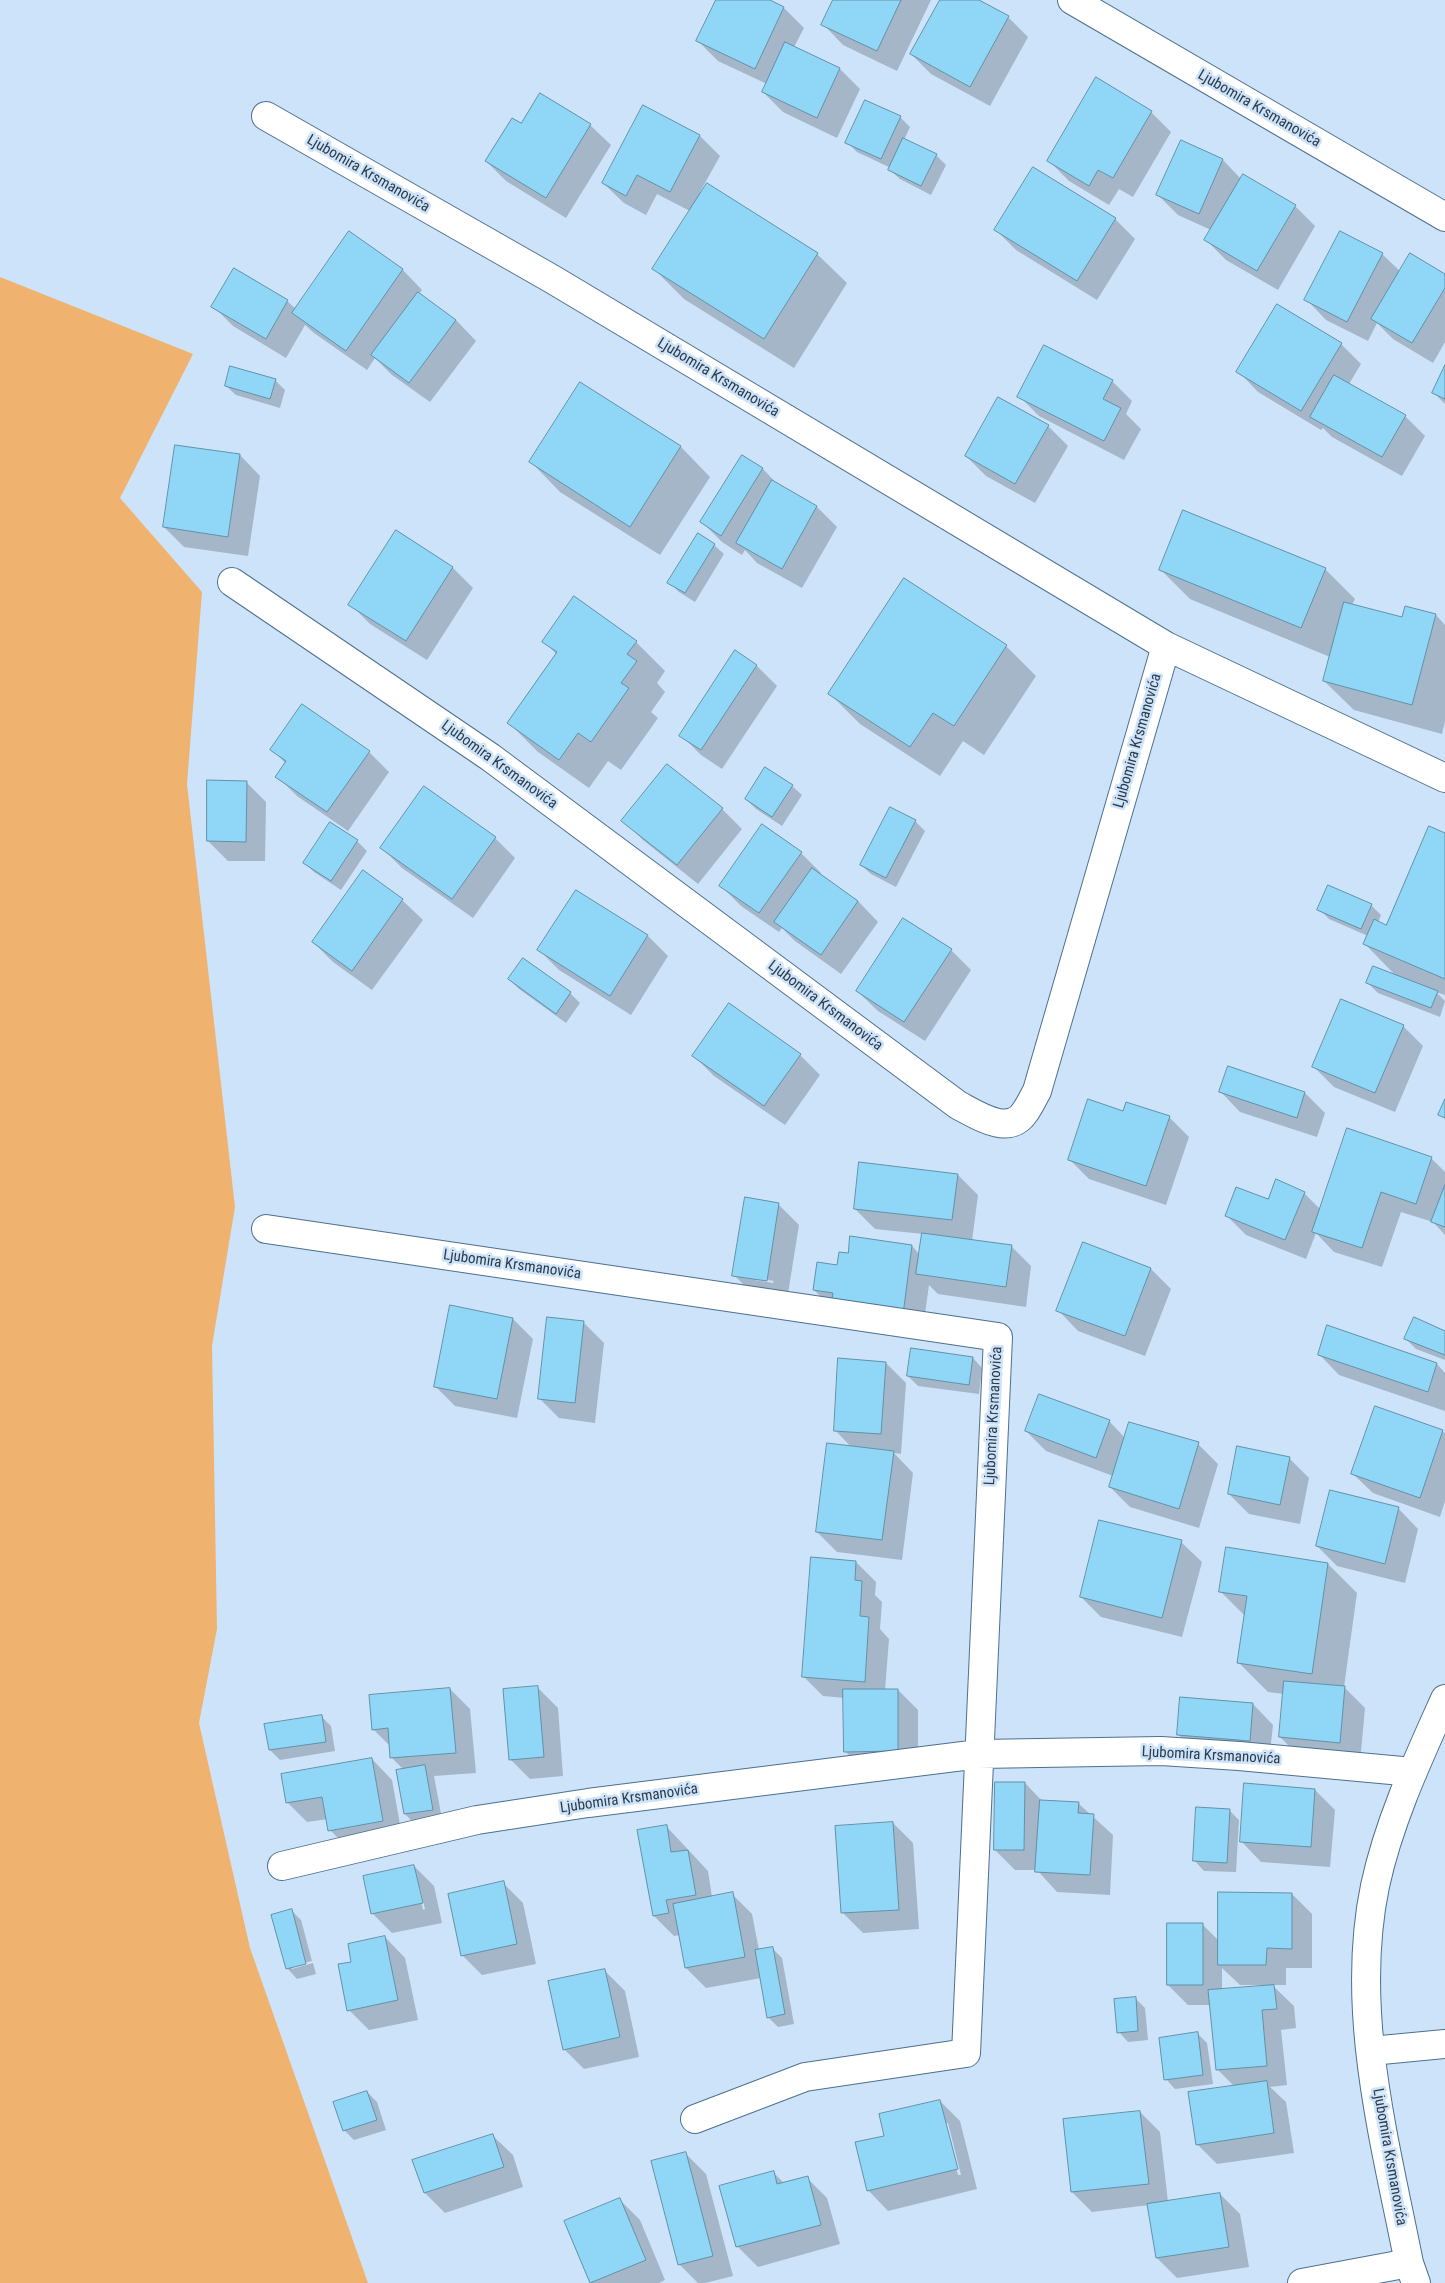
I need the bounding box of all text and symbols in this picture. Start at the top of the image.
street label: Ljubomira Krsmanovića [1194,66,1324,152]
street label: Ljubomira Krsmanovića [303,131,433,217]
street label: Ljubomira Krsmanovića [654,334,782,422]
street label: Ljubomira Krsmanovića [1110,672,1166,810]
street label: Ljubomira Krsmanovića [437,717,561,813]
street label: Ljubomira Krsmanovića [764,957,886,1055]
street label: Ljubomira Krsmanovića [442,1246,582,1284]
street label: Ljubomira Krsmanovića [981,1346,1007,1486]
street label: Ljubomira Krsmanovića [1141,1743,1281,1769]
street label: Ljubomira Krsmanovića [559,1780,699,1818]
street label: Ljubomira Krsmanovića [1368,2087,1410,2227]

